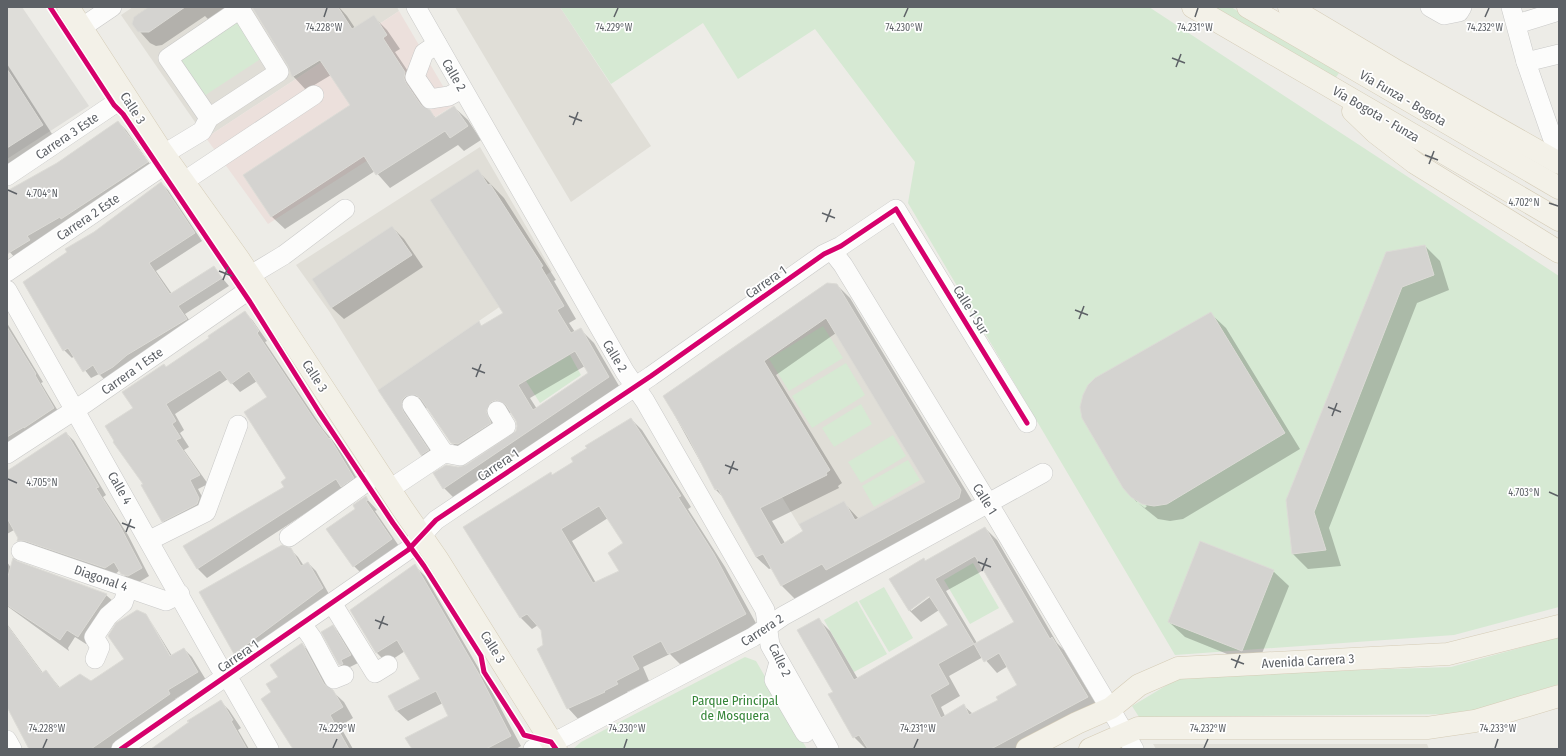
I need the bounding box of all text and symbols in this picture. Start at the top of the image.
text: 74.228°W [306,22,343,34]
text: 74.229°W [596,22,633,34]
text: 74.230°W [886,22,923,34]
text: 74.231°W [1177,22,1213,34]
text: 74.232°W [1467,22,1504,34]
street label: Calle 2 [439,56,469,94]
street label: Vía Funza - Bogota [1357,67,1449,129]
street label: Vía Bogota - Funza [1330,83,1422,145]
street label: Calle 3 [117,89,149,127]
street label: Carrera 3 Este [33,110,101,162]
text: 4.704°N [26,188,58,200]
street label: Carrera 2 Este [54,191,122,243]
text: 4.702°N [1508,197,1540,209]
street label: Carrera 1 [743,262,789,302]
street label: Calle 1 Sur [950,283,992,338]
street label: Calle 2 [600,337,631,375]
street label: Carrera 1 Este [98,344,166,398]
street label: Calle 3 [299,357,331,395]
street label: Carrera 1 [474,446,522,484]
street label: Calle 4 [105,469,135,507]
text: 4.705°N [26,477,58,489]
street label: Calle 1 [970,481,1000,517]
text: 4.703°N [1508,487,1540,499]
street label: Diagonal 4 [72,562,130,594]
street label: Carrera 2 [738,611,786,649]
street label: Calle 3 [477,628,509,666]
street label: Carrera 1 [215,636,261,676]
street label: Calle 2 [766,641,794,679]
street label: Avenida Carrera 3 [1261,651,1355,671]
park label: Parque Principal de Mosquera [692,693,779,723]
text: 74.228°W [29,723,66,735]
text: 74.229°W [319,723,356,735]
text: 74.230°W [609,723,646,735]
text: 74.231°W [900,723,936,735]
text: 74.232°W [1190,723,1227,735]
text: 74.233°W [1480,723,1517,735]

